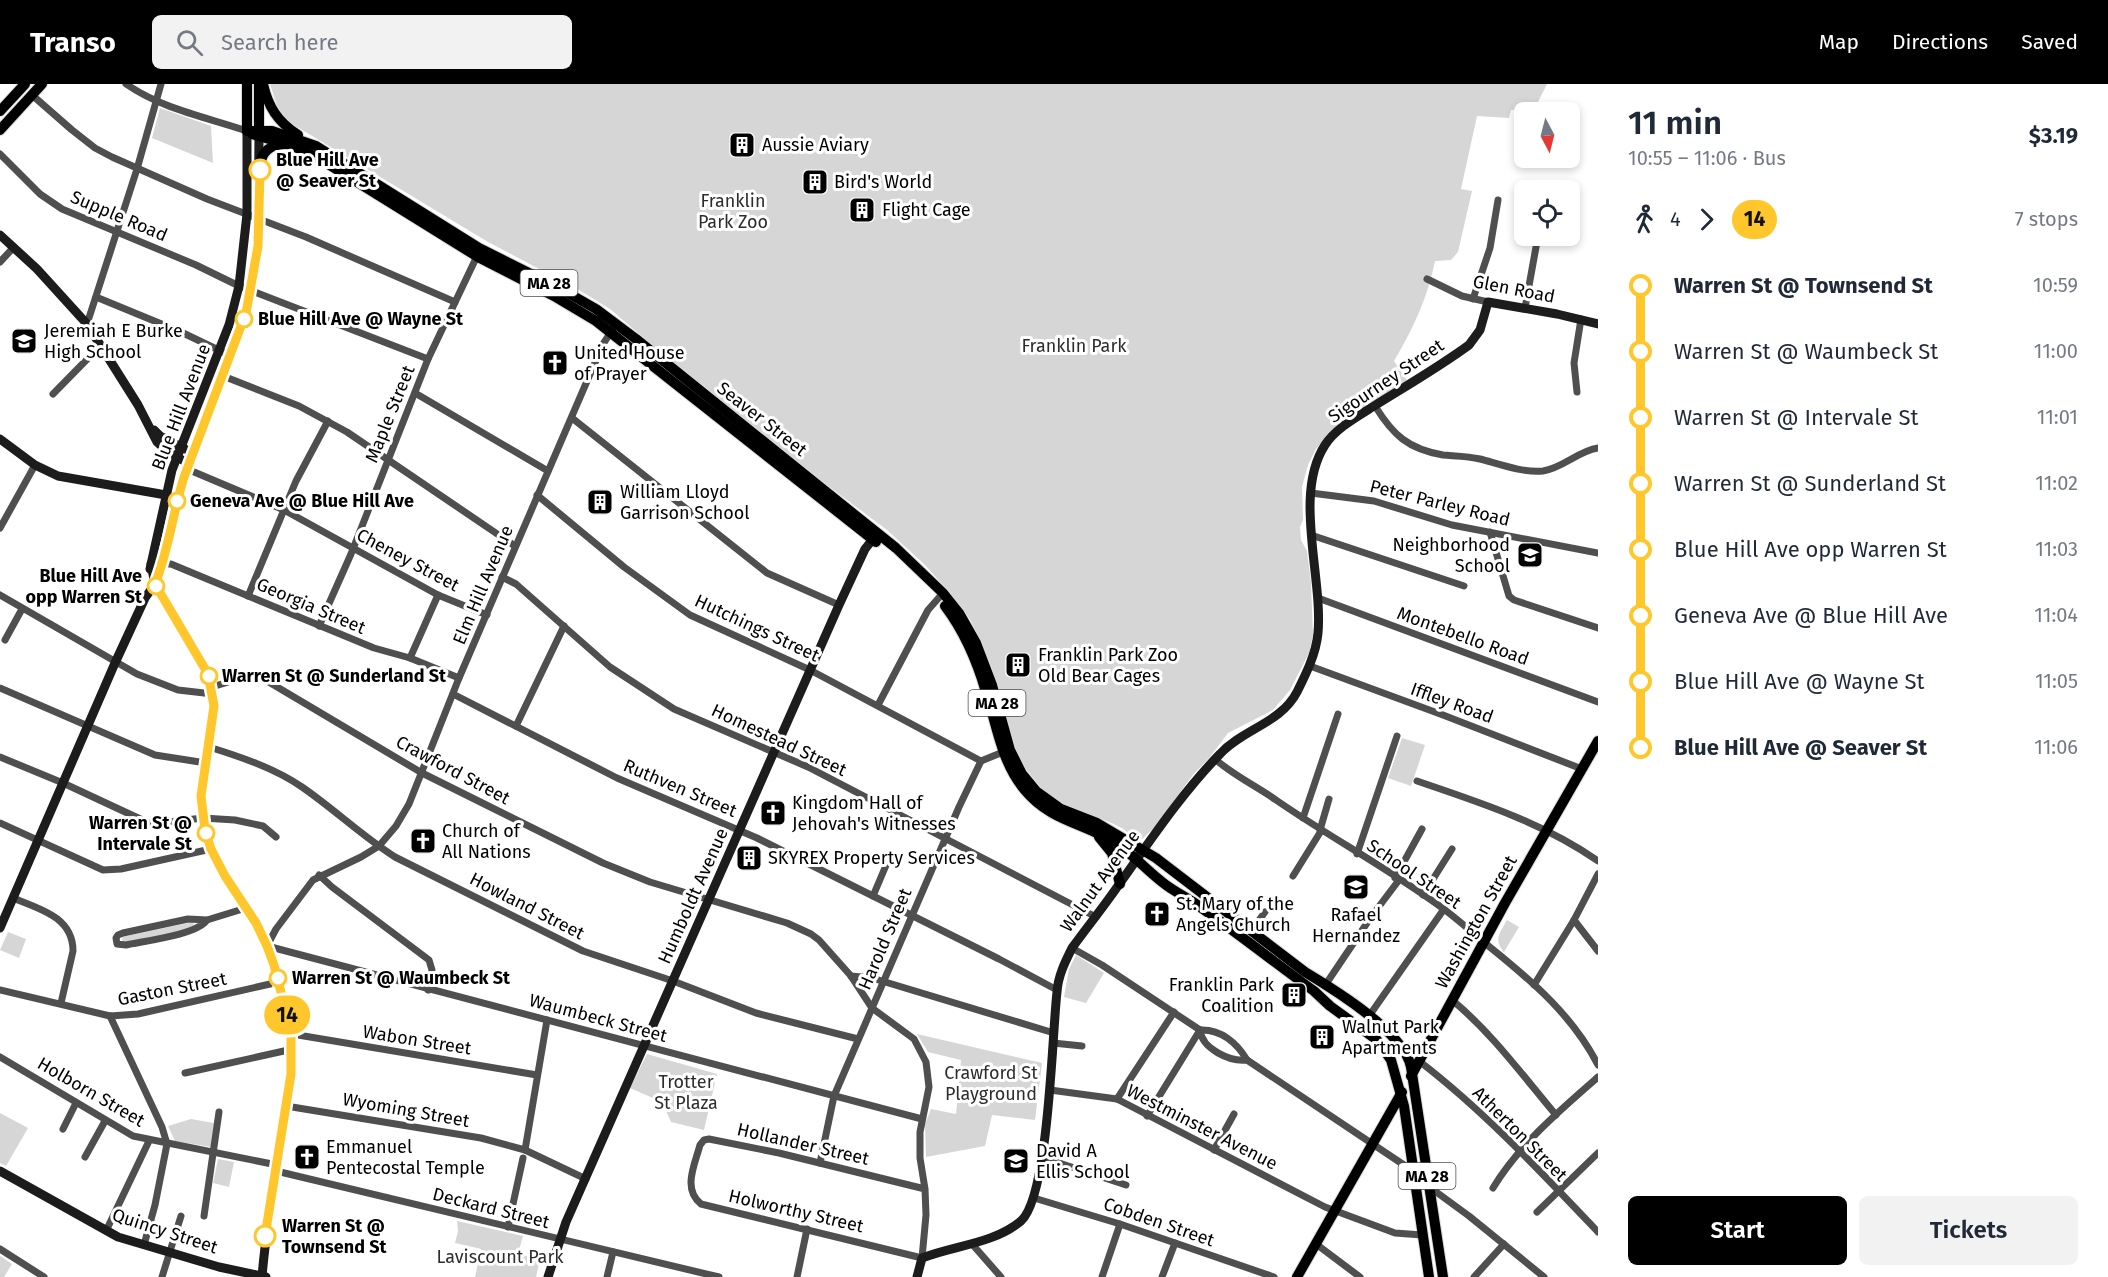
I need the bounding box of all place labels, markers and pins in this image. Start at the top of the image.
building icon: Aussie Aviary [727,130,757,160]
place label: Aussie Aviary [762,134,869,156]
place label: Blue Hill Ave @ Seaver St [276,149,379,192]
marker: Blue Hill Ave @ Seaver St [249,159,271,181]
building icon: Bird's World [800,167,830,197]
place label: Bird's World [834,171,932,193]
building icon: Flight Cage [847,195,877,225]
place label: Flight Cage [882,199,971,221]
place label: Blue Hill Ave @ Wayne St [258,308,464,330]
marker: Blue Hill Ave @ Wayne St [235,310,253,328]
place label: Jeremiah E Burke High School [44,320,183,363]
school or university icon: Jeremiah E Burke High School [9,326,39,356]
place label: United House of Prayer [574,342,685,385]
church icon: United House of Prayer [540,348,570,378]
place label: William Lloyd Garrison School [620,481,750,524]
building icon: William Lloyd Garrison School [585,487,615,517]
place label: Geneva Ave @ Blue Hill Ave [190,490,414,512]
marker: Geneva Ave @ Blue Hill Ave [168,492,186,510]
place label: Neighborhood School [1392,534,1510,577]
school or university icon: Neighborhood School [1515,540,1545,570]
place label: Blue Hill Ave opp Warren St [25,565,143,608]
marker: Blue Hill Ave opp Warren St [147,577,165,595]
place label: Franklin Park Zoo Old Bear Cages [1038,644,1178,687]
building icon: Franklin Park Zoo Old Bear Cages [1003,650,1033,680]
place label: Warren St @ Sunderland St [222,665,447,687]
marker: Warren St @ Sunderland St [200,667,218,685]
place label: Kingdom Hall of Jehovah's Witnesses [792,792,956,835]
church icon: Kingdom Hall of Jehovah's Witnesses [758,798,788,828]
place label: Warren St @ Intervale St [89,812,193,855]
place label: Church of All Nations [442,820,531,863]
marker: Warren St @ Intervale St [197,824,215,842]
church icon: Church of All Nations [408,826,438,856]
building icon: SKYREX Property Services [734,843,764,873]
place label: SKYREX Property Services [768,847,975,869]
school or university icon: Rafael Hernandez [1341,872,1371,902]
place label: St. Mary of the Angels Church [1176,893,1294,936]
church icon: St. Mary of the Angels Church [1142,899,1172,929]
place label: Rafael Hernandez [1312,904,1400,947]
place label: Warren St @ Waumbeck St [292,967,511,989]
marker: Warren St @ Waumbeck St [269,969,287,987]
place label: Franklin Park Coalition [1169,974,1275,1017]
building icon: Franklin Park Coalition [1279,980,1309,1010]
place label: Walnut Park Apartments [1342,1016,1440,1059]
building icon: Walnut Park Apartments [1307,1022,1337,1052]
place label: Emmanuel Pentecostal Temple [326,1136,485,1179]
place label: David A Ellis School [1036,1140,1130,1183]
church icon: Emmanuel Pentecostal Temple [292,1142,322,1172]
school or university icon: David A Ellis School [1001,1146,1031,1176]
place label: Warren St @ Townsend St [282,1215,387,1258]
marker: Warren St @ Townsend St [254,1225,276,1247]

